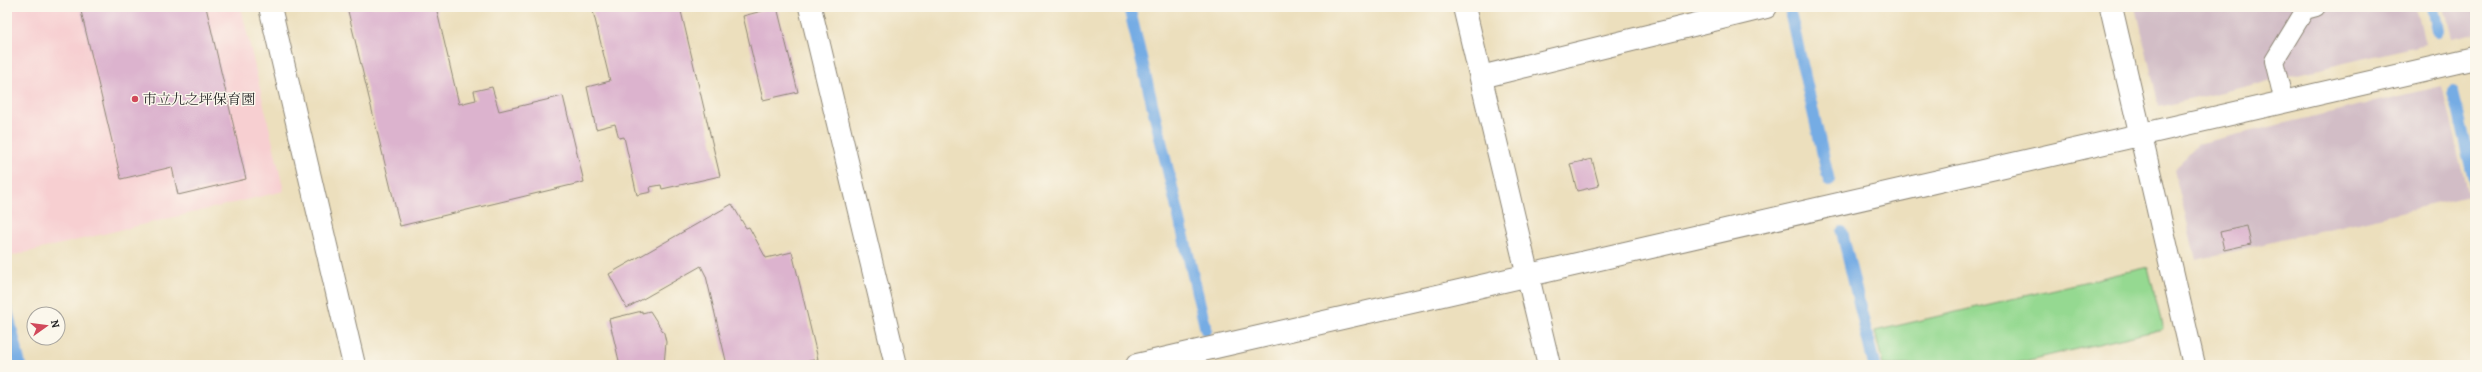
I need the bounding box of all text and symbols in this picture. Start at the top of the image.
place label: 市立九之坪保育園 [143,90,255,109]
marker: 市立九之坪保育園 [130,94,140,104]
north arrow [26,306,66,346]
text: N [47,318,63,329]

